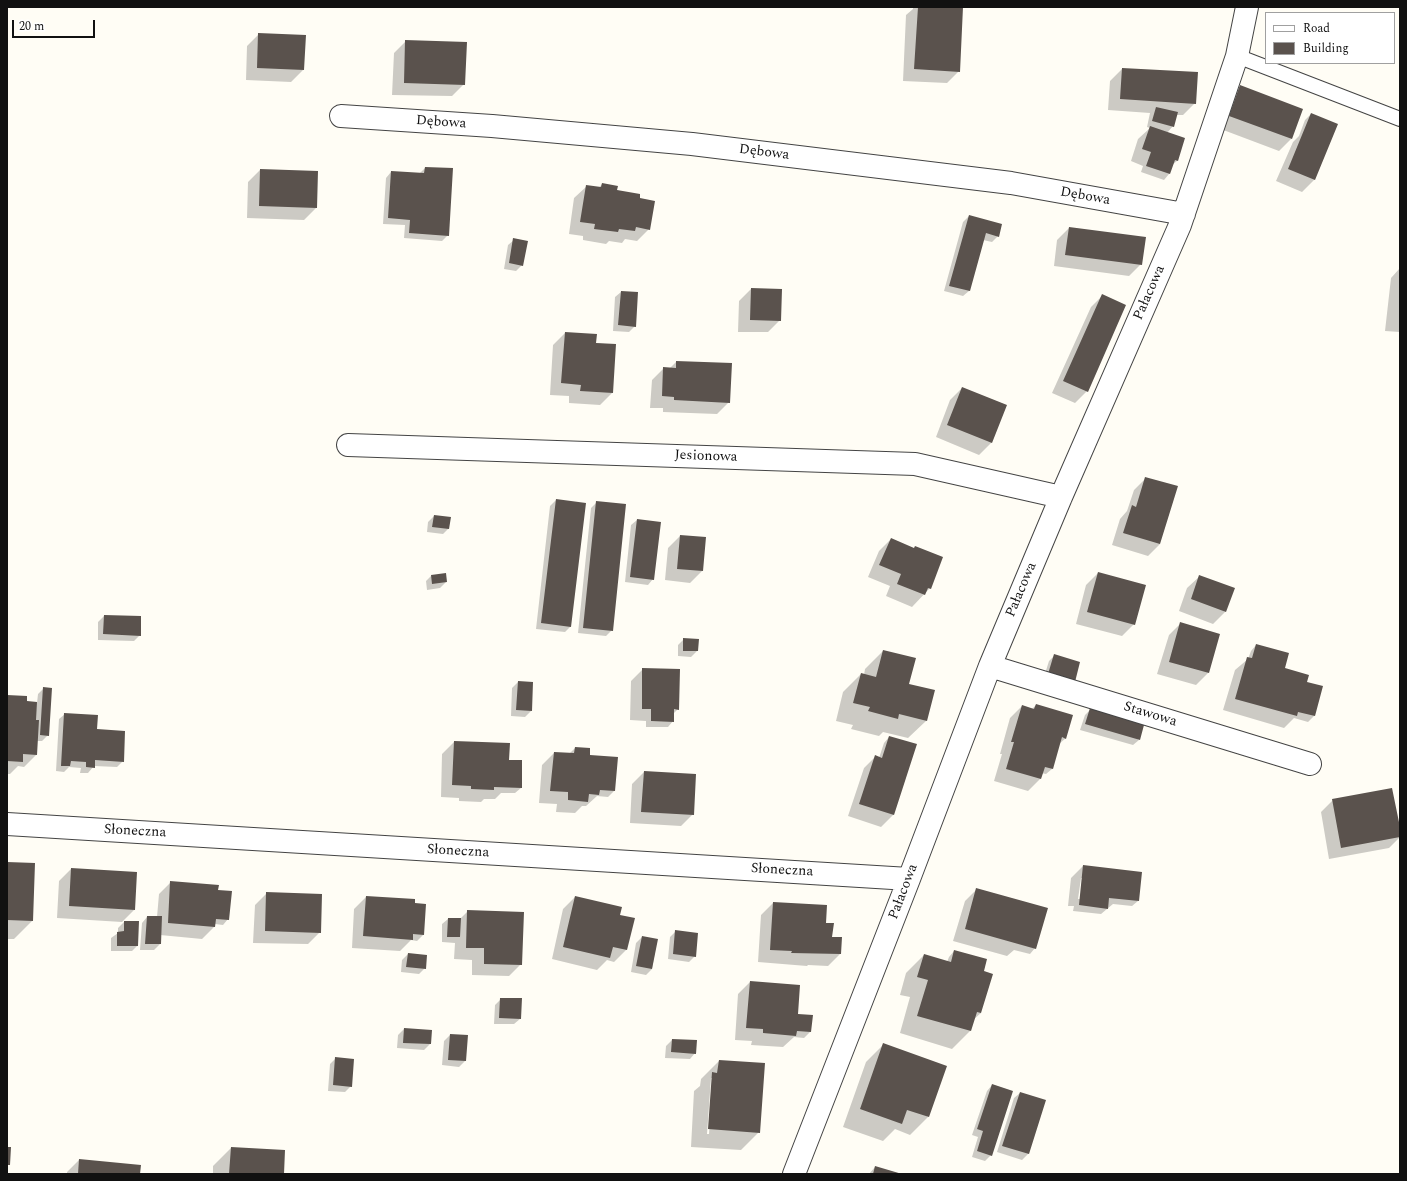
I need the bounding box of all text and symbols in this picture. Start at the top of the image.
scale bar [14,12,97,38]
legend [1265,12,1395,64]
text: 20 m [19,17,44,36]
text: Road [1303,19,1330,38]
text: Building [1303,39,1349,58]
street label: Dębowa [415,113,467,133]
street label: Dębowa [738,142,790,164]
street label: Dębowa [1059,184,1111,210]
street label: Pałacowa [1131,263,1169,323]
street label: Jesionowa [674,448,738,466]
street label: Pałacowa [1003,560,1041,620]
street label: Stawowa [1121,699,1179,731]
street label: Słoneczna [103,822,167,842]
street label: Słoneczna [426,842,490,862]
street label: Słoneczna [750,861,814,881]
street label: Pałacowa [886,862,922,922]

